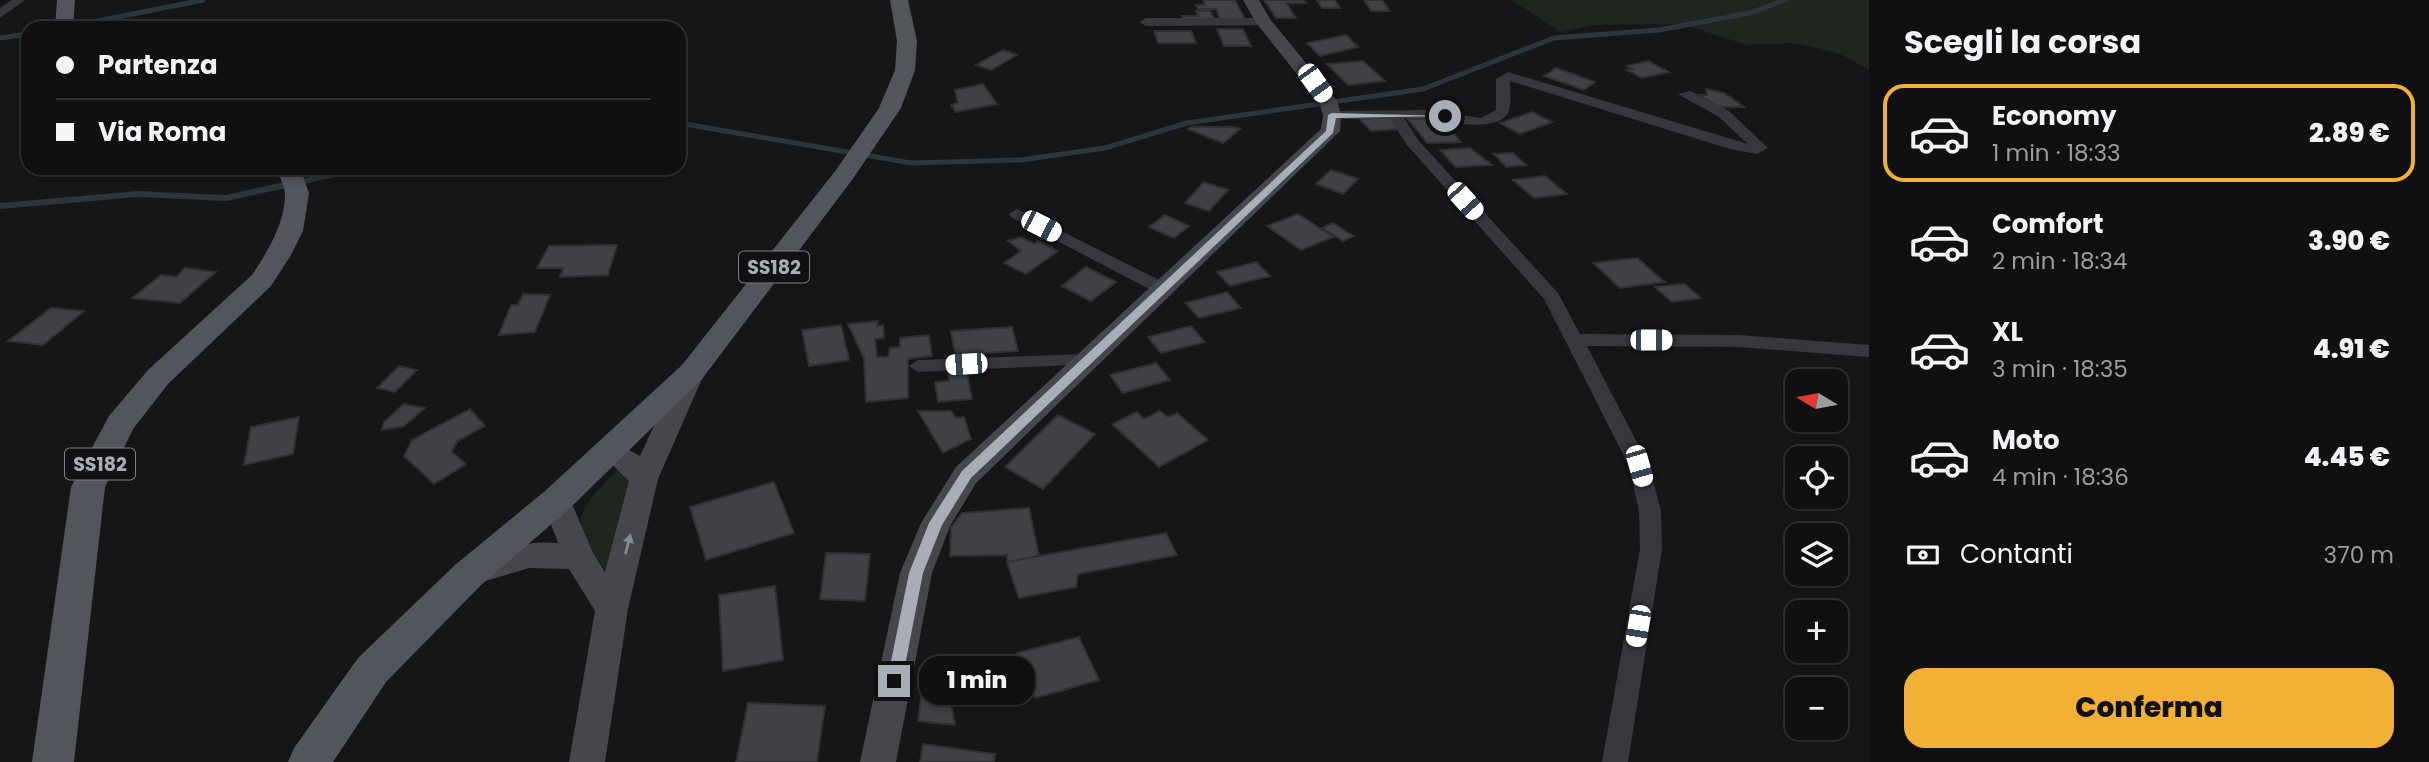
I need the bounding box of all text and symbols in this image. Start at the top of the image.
text: Scegli la corsa [1904,19,2141,64]
text: Partenza [98,47,218,83]
car [1295,60,1336,106]
text: Economy [1992,98,2116,134]
route start [1429,100,1461,132]
icon: car [1908,102,1971,165]
text: Via Roma [98,114,227,150]
text: 2.89 € [2309,115,2390,151]
text: 1 min · 18:33 [1992,137,2121,169]
car [1444,178,1487,224]
text: Comfort [1992,206,2104,242]
car [1018,207,1065,245]
icon: car [1908,210,1971,273]
text: 3.90 € [2308,223,2390,259]
text: 2 min · 18:34 [1992,245,2127,277]
road number: SS182 [739,252,809,282]
text: XL [1992,314,2023,350]
icon: car [1908,318,1971,381]
car [1631,330,1673,351]
text: 4.91 € [2313,331,2390,367]
car [945,352,988,376]
text: 3 min · 18:35 [1992,353,2128,385]
north arrow [1785,369,1848,432]
map controls [1785,369,1848,740]
text: Moto [1992,422,2060,458]
icon: car [1908,426,1971,489]
text: 4.45 € [2304,439,2390,475]
car [1624,443,1655,489]
button: locate [1785,446,1848,509]
road number: SS182 [65,449,135,480]
text: 4 min · 18:36 [1992,461,2129,493]
button: layers [1785,523,1848,586]
one-way arrow [623,533,634,555]
icon: cash [1904,536,1942,574]
text: Contanti [1960,536,2073,572]
text: 370 m [2324,539,2394,571]
button: + [1785,600,1848,663]
car [1625,603,1652,649]
callout: 1 min [918,656,1034,706]
text: 1 min [947,664,1007,696]
route end [878,665,910,697]
button: Conferma [1904,668,2394,748]
button: − [1785,677,1848,740]

